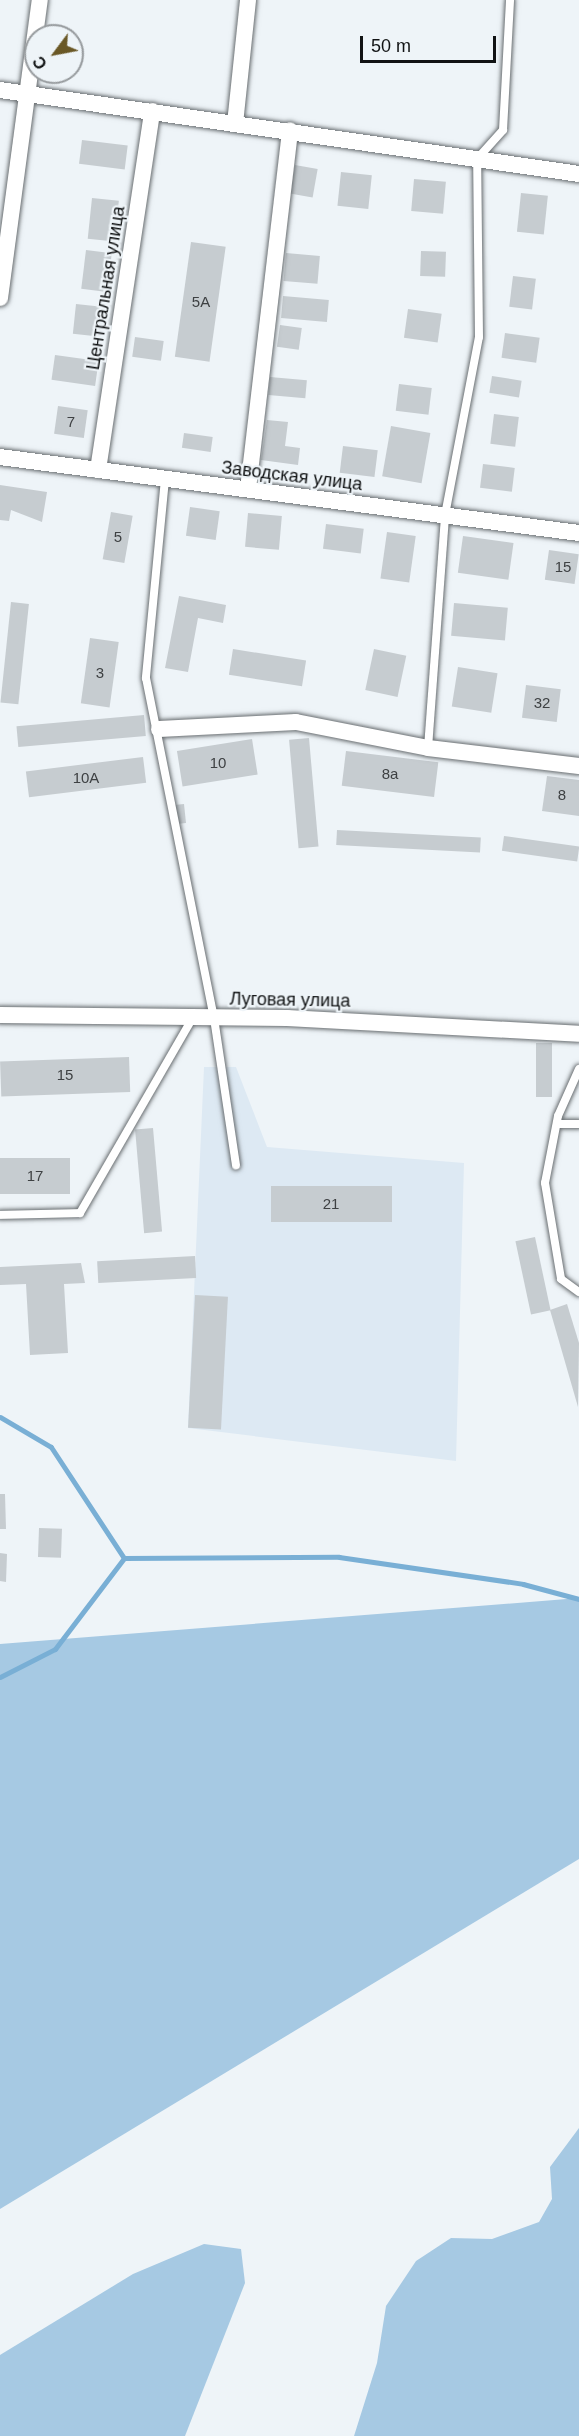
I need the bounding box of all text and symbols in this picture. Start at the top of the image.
north arrow [24,24,84,84]
scale bar [363,24,500,62]
text: 50 m [371,36,411,56]
text: С [30,53,50,72]
street label: Центральная улица [82,205,130,371]
house number: 5А [192,293,210,311]
house number: 7 [67,413,75,431]
street label: Заводская улица [220,457,364,495]
house number: 5 [114,528,122,546]
house number: 15 [555,558,571,576]
house number: 3 [96,664,104,682]
house number: 32 [534,694,550,712]
house number: 10 [210,754,226,772]
house number: 8а [382,765,398,783]
house number: 10А [73,769,99,787]
house number: 8 [558,786,566,804]
street label: Луговая улица [229,988,351,1012]
house number: 15 [57,1066,73,1084]
house number: 17 [27,1167,43,1185]
house number: 21 [323,1195,339,1213]

